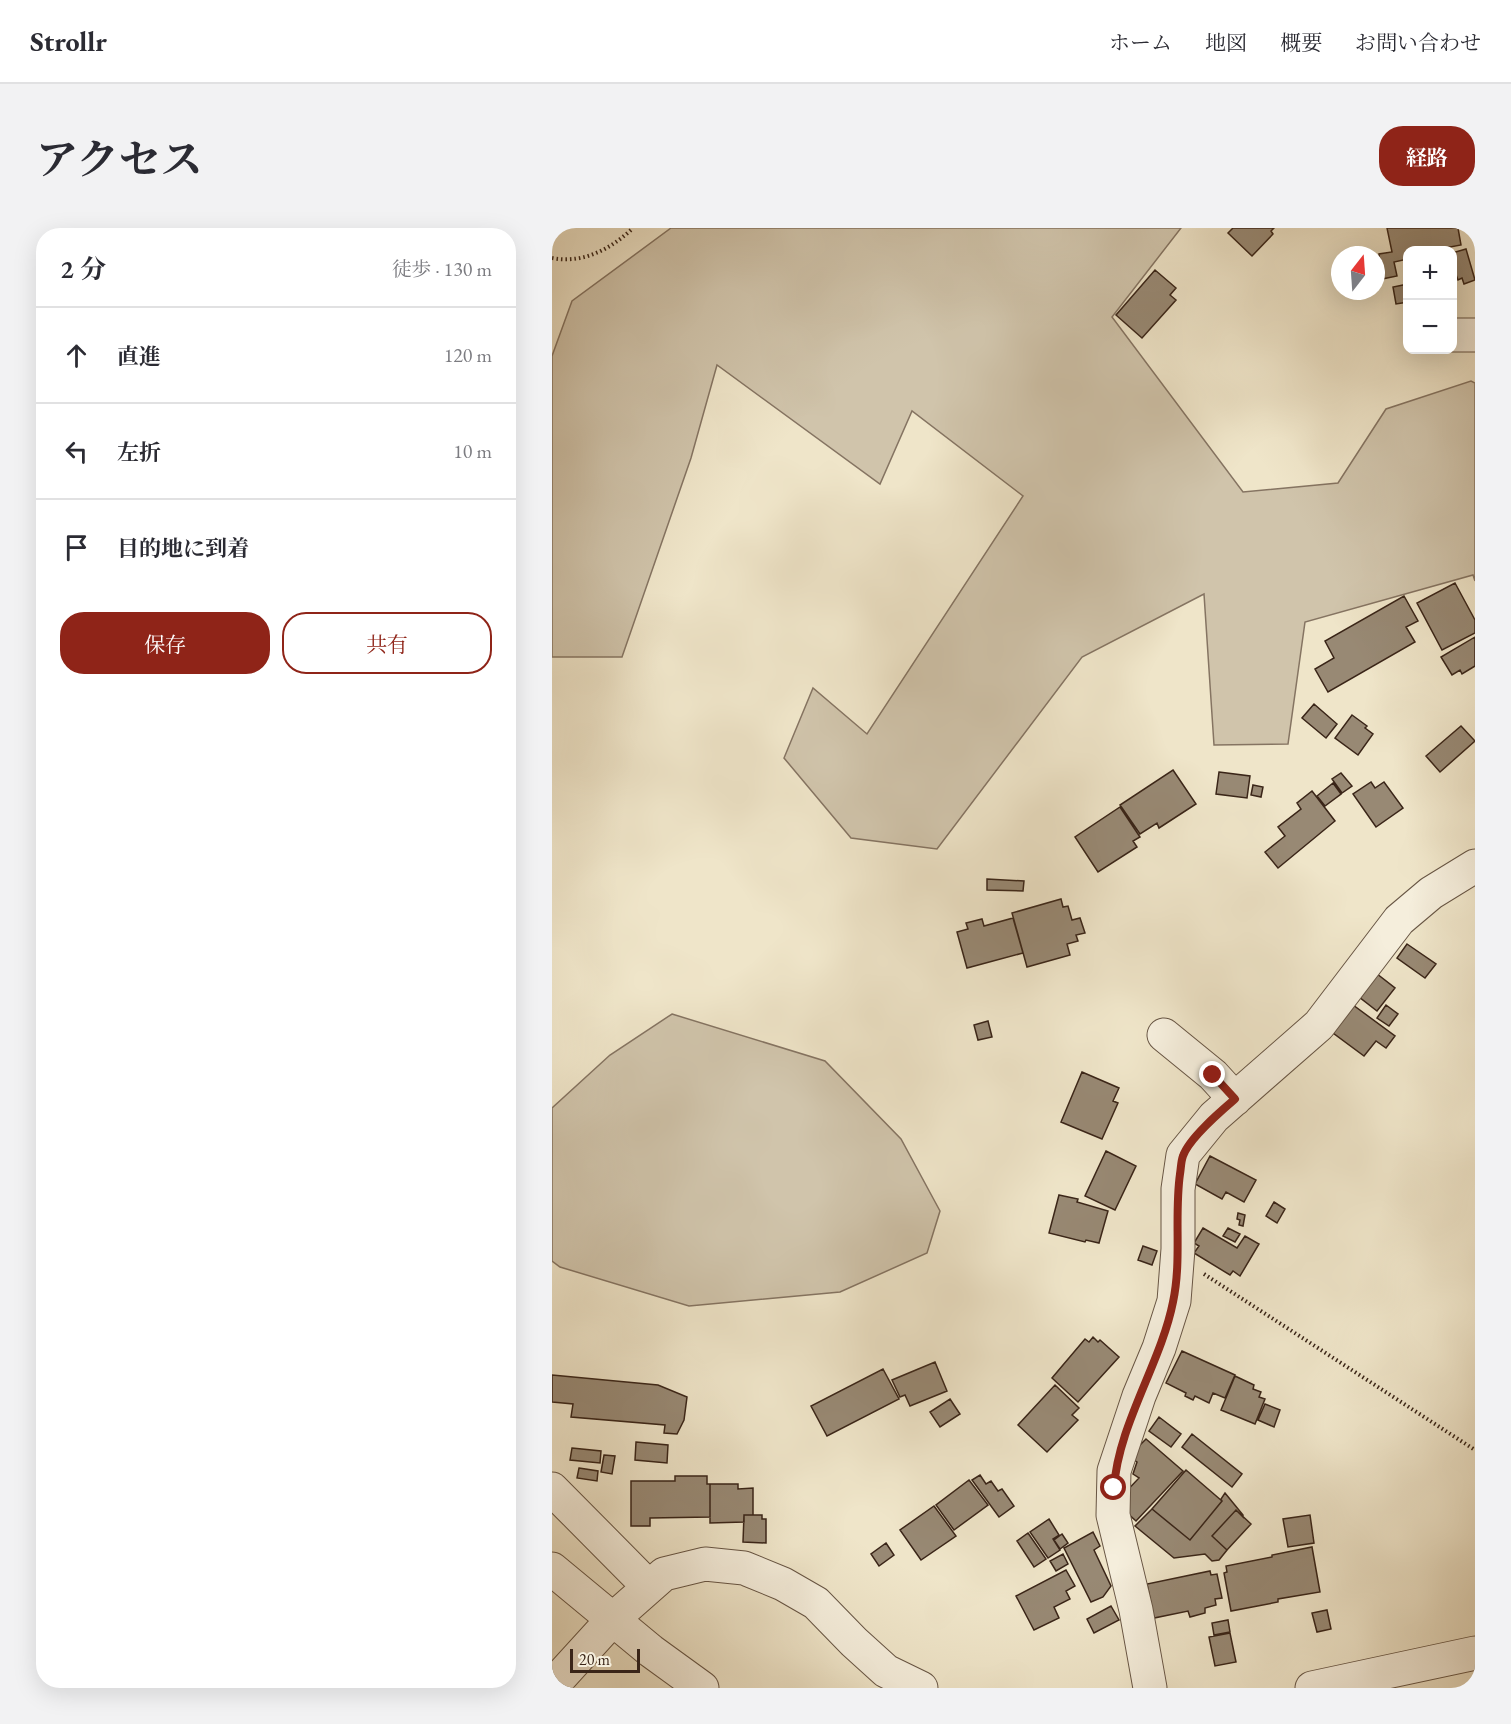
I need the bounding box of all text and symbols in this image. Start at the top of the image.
text: Strollr [30,23,107,59]
text: ホーム [1109,29,1172,56]
text: 地図 [1205,29,1247,56]
text: 概要 [1280,29,1322,56]
text: お問い合わせ [1355,29,1481,56]
button: 経路 [1379,126,1475,186]
text: アクセス [36,132,203,187]
north arrow [1331,246,1385,300]
map controls [1403,246,1457,354]
button: + [1403,246,1457,300]
text: 2 分 [60,252,106,286]
text: 徒歩 · 130 m [392,256,492,282]
button: − [1403,300,1457,354]
icon: ahead [60,339,93,372]
text: 直進 [117,342,161,371]
text: 120 m [444,342,492,368]
icon: left [60,435,93,468]
text: 左折 [117,438,161,467]
text: 10 m [453,438,492,464]
icon: arrive [60,531,93,564]
text: 目的地に到着 [117,534,249,563]
button: 保存 [60,612,270,674]
button: 共有 [282,612,492,674]
route end [1199,1061,1225,1087]
route start [1100,1474,1126,1500]
scale bar [570,1646,640,1674]
text: 20 m [579,1649,610,1670]

